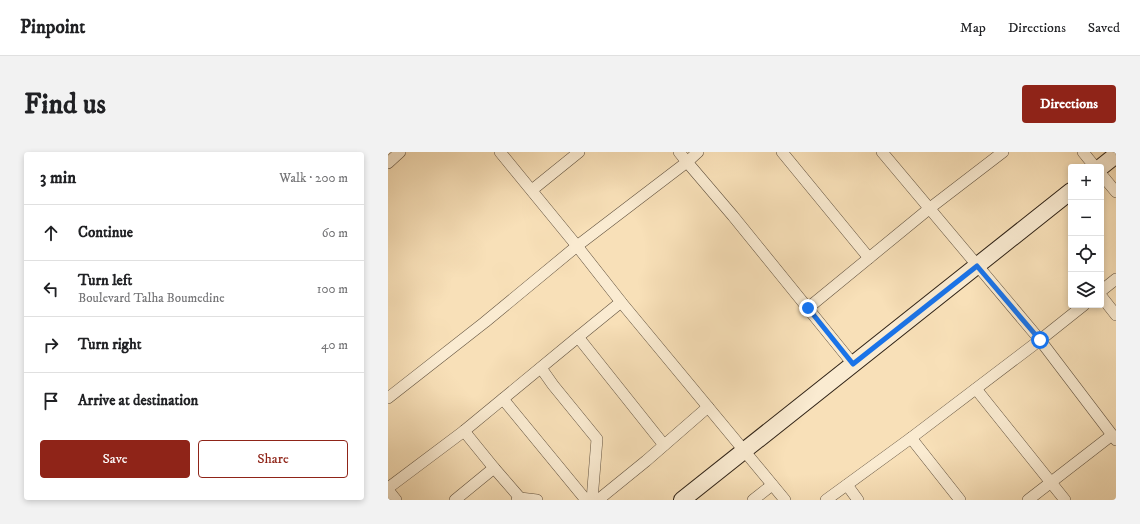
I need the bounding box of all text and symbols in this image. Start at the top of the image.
text: Pinpoint [20,16,85,39]
text: Map [960,19,986,37]
text: Directions [1008,19,1066,37]
text: Saved [1088,19,1120,37]
button: Directions [1022,85,1116,123]
text: Find us [24,87,106,122]
map controls [1068,164,1104,308]
button: + [1068,164,1104,200]
text: 3 min [40,167,76,189]
text: Walk · 200 m [279,170,348,186]
button: − [1068,200,1104,236]
icon: ahead [40,222,62,244]
text: Continue [78,223,133,242]
text: 60 m [322,225,348,241]
button: locate [1068,236,1104,272]
text: Turn left [78,271,132,290]
button: layers [1068,272,1104,308]
icon: left [40,278,62,300]
text: 100 m [317,281,348,297]
text: Boulevard Talha Boumedine [78,290,225,306]
route end [799,299,817,317]
route start [1031,331,1049,349]
icon: right [40,334,62,356]
text: Turn right [78,335,141,354]
text: 40 m [321,337,348,353]
icon: arrive [40,390,62,412]
text: Arrive at destination [78,391,198,410]
button: Save [40,440,190,478]
button: Share [198,440,348,478]

